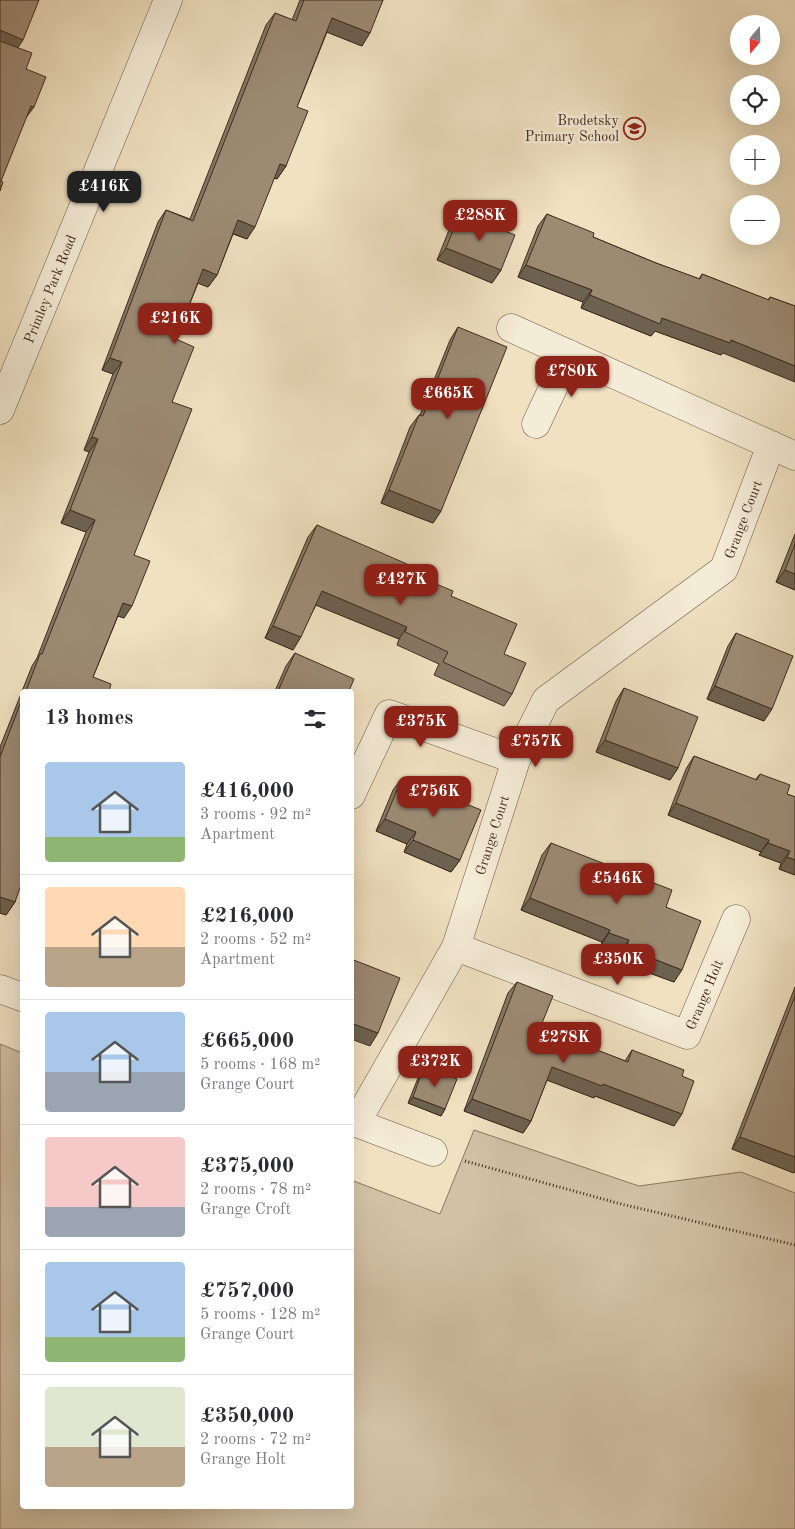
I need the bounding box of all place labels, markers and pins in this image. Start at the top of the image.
place label: Brodetsky Primary School [525,114,620,144]
school or university icon: Brodetsky Primary School [623,116,647,140]
pin: £416K [69,170,139,213]
pin: £288K [445,200,515,242]
pin: £216K [140,302,210,345]
pin: £780K [537,356,607,398]
pin: £665K [413,378,483,420]
pin: £427K [366,564,436,606]
pin: £375K [386,706,456,748]
pin: £757K [501,726,571,768]
pin: £756K [399,776,469,818]
pin: £546K [582,862,652,905]
pin: £350K [583,944,653,986]
pin: £278K [529,1022,599,1064]
pin: £372K [400,1046,470,1088]

